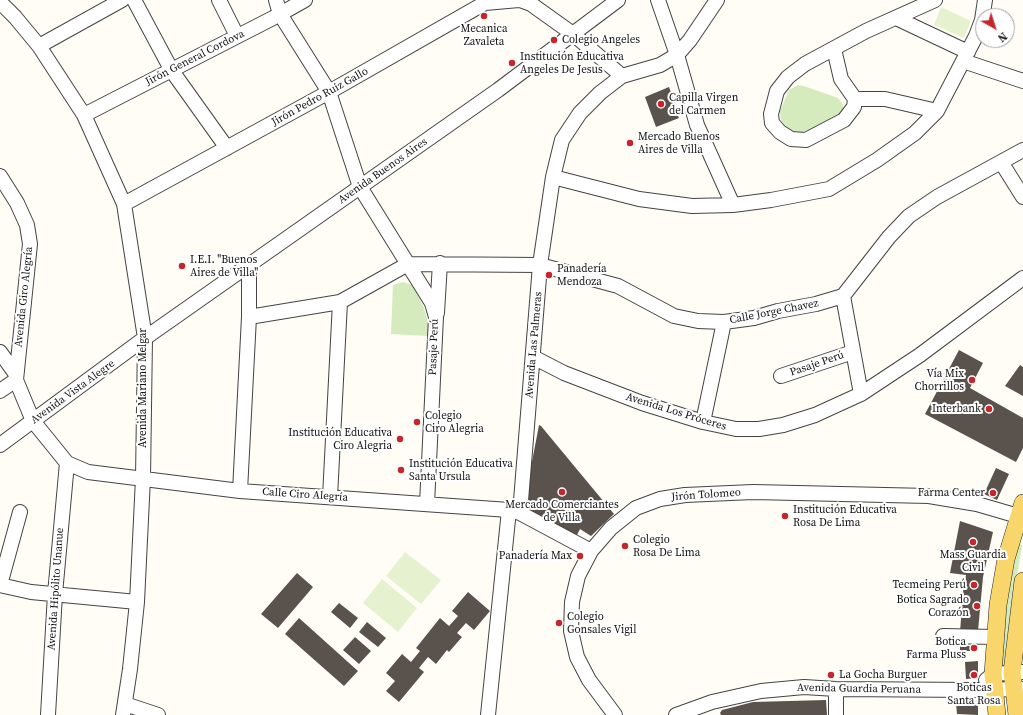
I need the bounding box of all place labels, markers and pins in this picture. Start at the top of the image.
marker: Mecanica Zavaleta [479,11,489,21]
place label: Mecanica Zavaleta [460,22,508,48]
place label: Colegio Angeles [562,33,640,47]
marker: Colegio Angeles [549,35,559,45]
place label: Institución Educativa Angeles De Jesus [520,50,624,76]
marker: Institución Educativa Angeles De Jesus [507,58,517,68]
place label: Capilla Virgen del Carmen [669,91,738,117]
marker: Capilla Virgen del Carmen [656,99,666,109]
place label: Mercado Buenos Aires de Villa [638,130,720,156]
marker: Mercado Buenos Aires de Villa [625,138,635,148]
place label: I.E.I. "Buenos Aires de Villa" [190,253,258,279]
marker: I.E.I. "Buenos Aires de Villa" [177,261,187,271]
place label: Panadería Mendoza [557,262,607,288]
marker: Panadería Mendoza [544,270,554,280]
place label: Vía Mix Chorrillos [914,367,964,393]
marker: Vía Mix Chorrillos [967,375,977,385]
place label: Interbank [932,402,981,416]
marker: Interbank [984,404,994,414]
place label: Colegio Ciro Alegria [425,409,484,435]
marker: Colegio Ciro Alegria [412,417,422,427]
place label: Institución Educativa Ciro Alegria [288,426,392,452]
marker: Institución Educativa Ciro Alegria [395,434,405,444]
place label: Institución Educativa Santa Ursula [409,457,513,483]
marker: Institución Educativa Santa Ursula [396,465,406,475]
place label: Farma Center [918,486,985,500]
marker: Mercado Comerciantes de Villa [557,487,567,497]
marker: Farma Center [988,488,998,498]
place label: Mercado Comerciantes de Villa [505,498,619,524]
place label: Institución Educativa Rosa De Lima [793,503,897,529]
marker: Institución Educativa Rosa De Lima [780,511,790,521]
place label: Colegio Rosa De Lima [633,533,700,559]
marker: Mass Guardia Civil [968,537,978,547]
marker: Colegio Rosa De Lima [620,541,630,551]
place label: Mass Guardia Civil [940,548,1006,574]
place label: Panadería Max [499,549,572,563]
marker: Panadería Max [575,551,585,561]
place label: Tecmeing Perú [892,578,966,592]
marker: Tecmeing Perú [969,580,979,590]
place label: Botica Sagrado Corazón [897,593,969,619]
marker: Botica Sagrado Corazón [972,601,982,611]
place label: Colegio Gonsales Vigil [567,610,636,636]
marker: Colegio Gonsales Vigil [554,618,564,628]
place label: Botica Farma Pluss [906,635,966,661]
marker: Botica Farma Pluss [969,643,979,653]
place label: La Gocha Burguer [839,668,927,682]
marker: La Gocha Burguer [826,670,836,680]
marker: Boticas Santa Rosa [969,670,979,680]
place label: Boticas Santa Rosa [948,681,1000,707]

